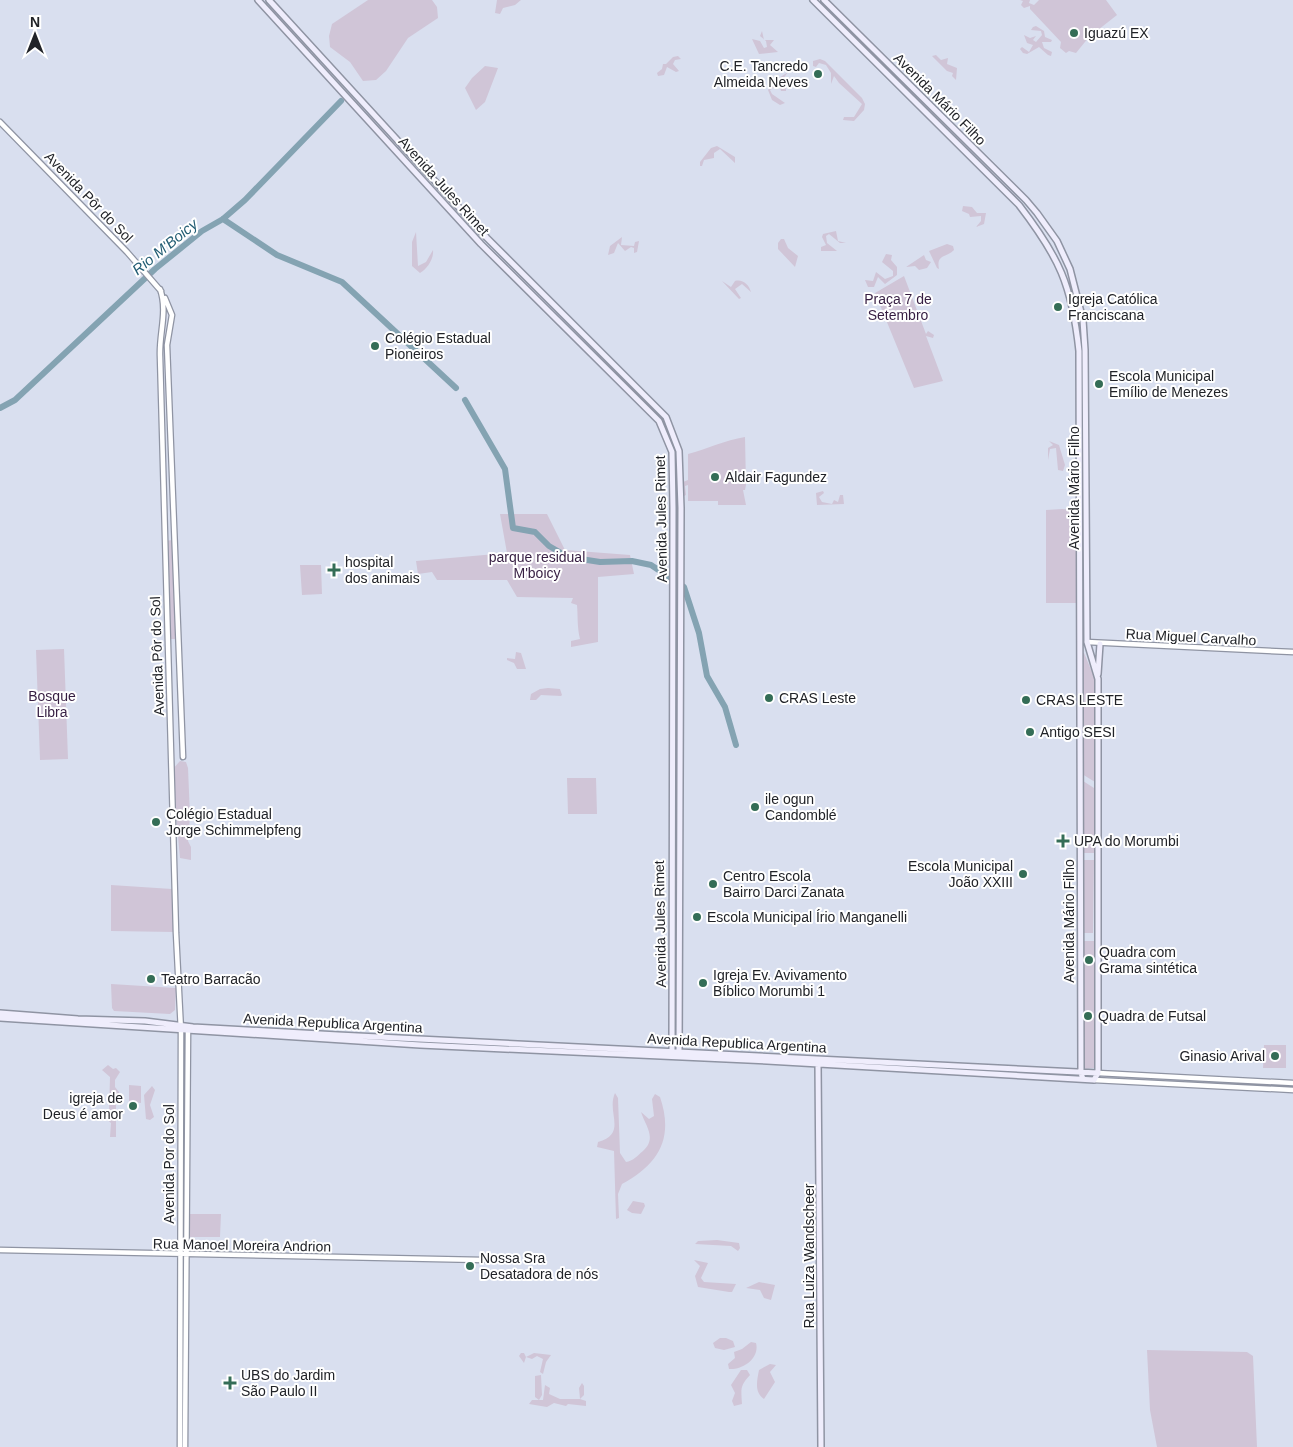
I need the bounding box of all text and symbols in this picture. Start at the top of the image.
north arrow [10,10,60,60]
text: N [30,14,40,30]
place label: Iguazú EX [1084,25,1149,41]
marker: Iguazú EX [1068,27,1080,39]
street label: Avenida Mário Filho [891,50,989,148]
place label: C.E. Tancredo Almeida Neves [714,58,808,90]
marker: C.E. Tancredo Almeida Neves [812,68,824,80]
street label: Avenida Jules Rimet [395,133,493,239]
street label: Avenida Pôr do Sol [42,148,136,246]
water label: Rio M'Boicy [129,214,202,278]
park label: Praça 7 de Setembro [864,291,932,323]
place label: Igreja Católica Franciscana [1068,291,1158,323]
marker: Igreja Católica Franciscana [1052,301,1064,313]
place label: Colégio Estadual Pioneiros [385,330,491,362]
marker: Colégio Estadual Pioneiros [369,340,381,352]
place label: Escola Municipal Emílio de Menezes [1109,368,1228,400]
marker: Escola Municipal Emílio de Menezes [1093,378,1105,390]
street label: Avenida Mário Filho [1066,426,1082,550]
street label: Avenida Jules Rimet [652,455,670,583]
place label: Aldair Fagundez [725,469,827,485]
marker: Aldair Fagundez [709,471,721,483]
park label: parque residual M'boicy [489,549,585,581]
place label: hospital dos animais [345,554,420,586]
marker: hospital dos animais [327,563,341,577]
street label: Avenida Pôr do Sol [147,596,167,716]
street label: Rua Miguel Carvalho [1125,626,1257,648]
park label: Bosque Libra [28,688,76,720]
place label: CRAS Leste [779,690,856,706]
marker: CRAS Leste [763,692,775,704]
place label: CRAS LESTE [1036,692,1123,708]
marker: CRAS LESTE [1020,694,1032,706]
place label: Antigo SESI [1040,724,1116,740]
marker: Antigo SESI [1024,726,1036,738]
place label: ile ogun Candomblé [765,791,837,823]
marker: ile ogun Candomblé [749,801,761,813]
place label: Colégio Estadual Jorge Schimmelpfeng [166,806,301,838]
marker: Colégio Estadual Jorge Schimmelpfeng [150,816,162,828]
place label: UPA do Morumbi [1074,833,1179,849]
marker: UPA do Morumbi [1056,834,1070,848]
place label: Escola Municipal João XXIII [908,858,1013,890]
street label: Avenida Mário Filho [1061,859,1077,983]
street label: Avenida Jules Rimet [651,860,669,988]
place label: Centro Escola Bairro Darci Zanata [723,868,845,900]
marker: Escola Municipal João XXIII [1017,868,1029,880]
marker: Centro Escola Bairro Darci Zanata [707,878,719,890]
place label: Escola Municipal Írio Manganelli [707,909,907,925]
marker: Escola Municipal Írio Manganelli [691,911,703,923]
place label: Quadra com Grama sintética [1099,944,1197,976]
marker: Quadra com Grama sintética [1083,954,1095,966]
place label: Igreja Ev. Avivamento Bíblico Morumbi 1 [713,967,847,999]
place label: Teatro Barracão [161,971,261,987]
marker: Teatro Barracão [145,973,157,985]
marker: Igreja Ev. Avivamento Bíblico Morumbi 1 [697,977,709,989]
place label: Quadra de Futsal [1098,1008,1206,1024]
street label: Avenida Republica Argentina [243,1010,423,1036]
marker: Quadra de Futsal [1082,1010,1094,1022]
street label: Avenida Republica Argentina [647,1030,827,1056]
place label: Ginasio Arival [1179,1048,1265,1064]
marker: Ginasio Arival [1269,1050,1281,1062]
place label: igreja de Deus é amor [43,1090,123,1122]
marker: igreja de Deus é amor [127,1100,139,1112]
street label: Avenida Por do Sol [161,1104,177,1224]
street label: Rua Luiza Wandscheer [801,1183,817,1329]
street label: Rua Manoel Moreira Andrion [153,1235,331,1255]
place label: Nossa Sra Desatadora de nós [480,1250,598,1282]
marker: Nossa Sra Desatadora de nós [464,1260,476,1272]
place label: UBS do Jardim São Paulo II [241,1367,335,1399]
marker: UBS do Jardim São Paulo II [223,1376,237,1390]

